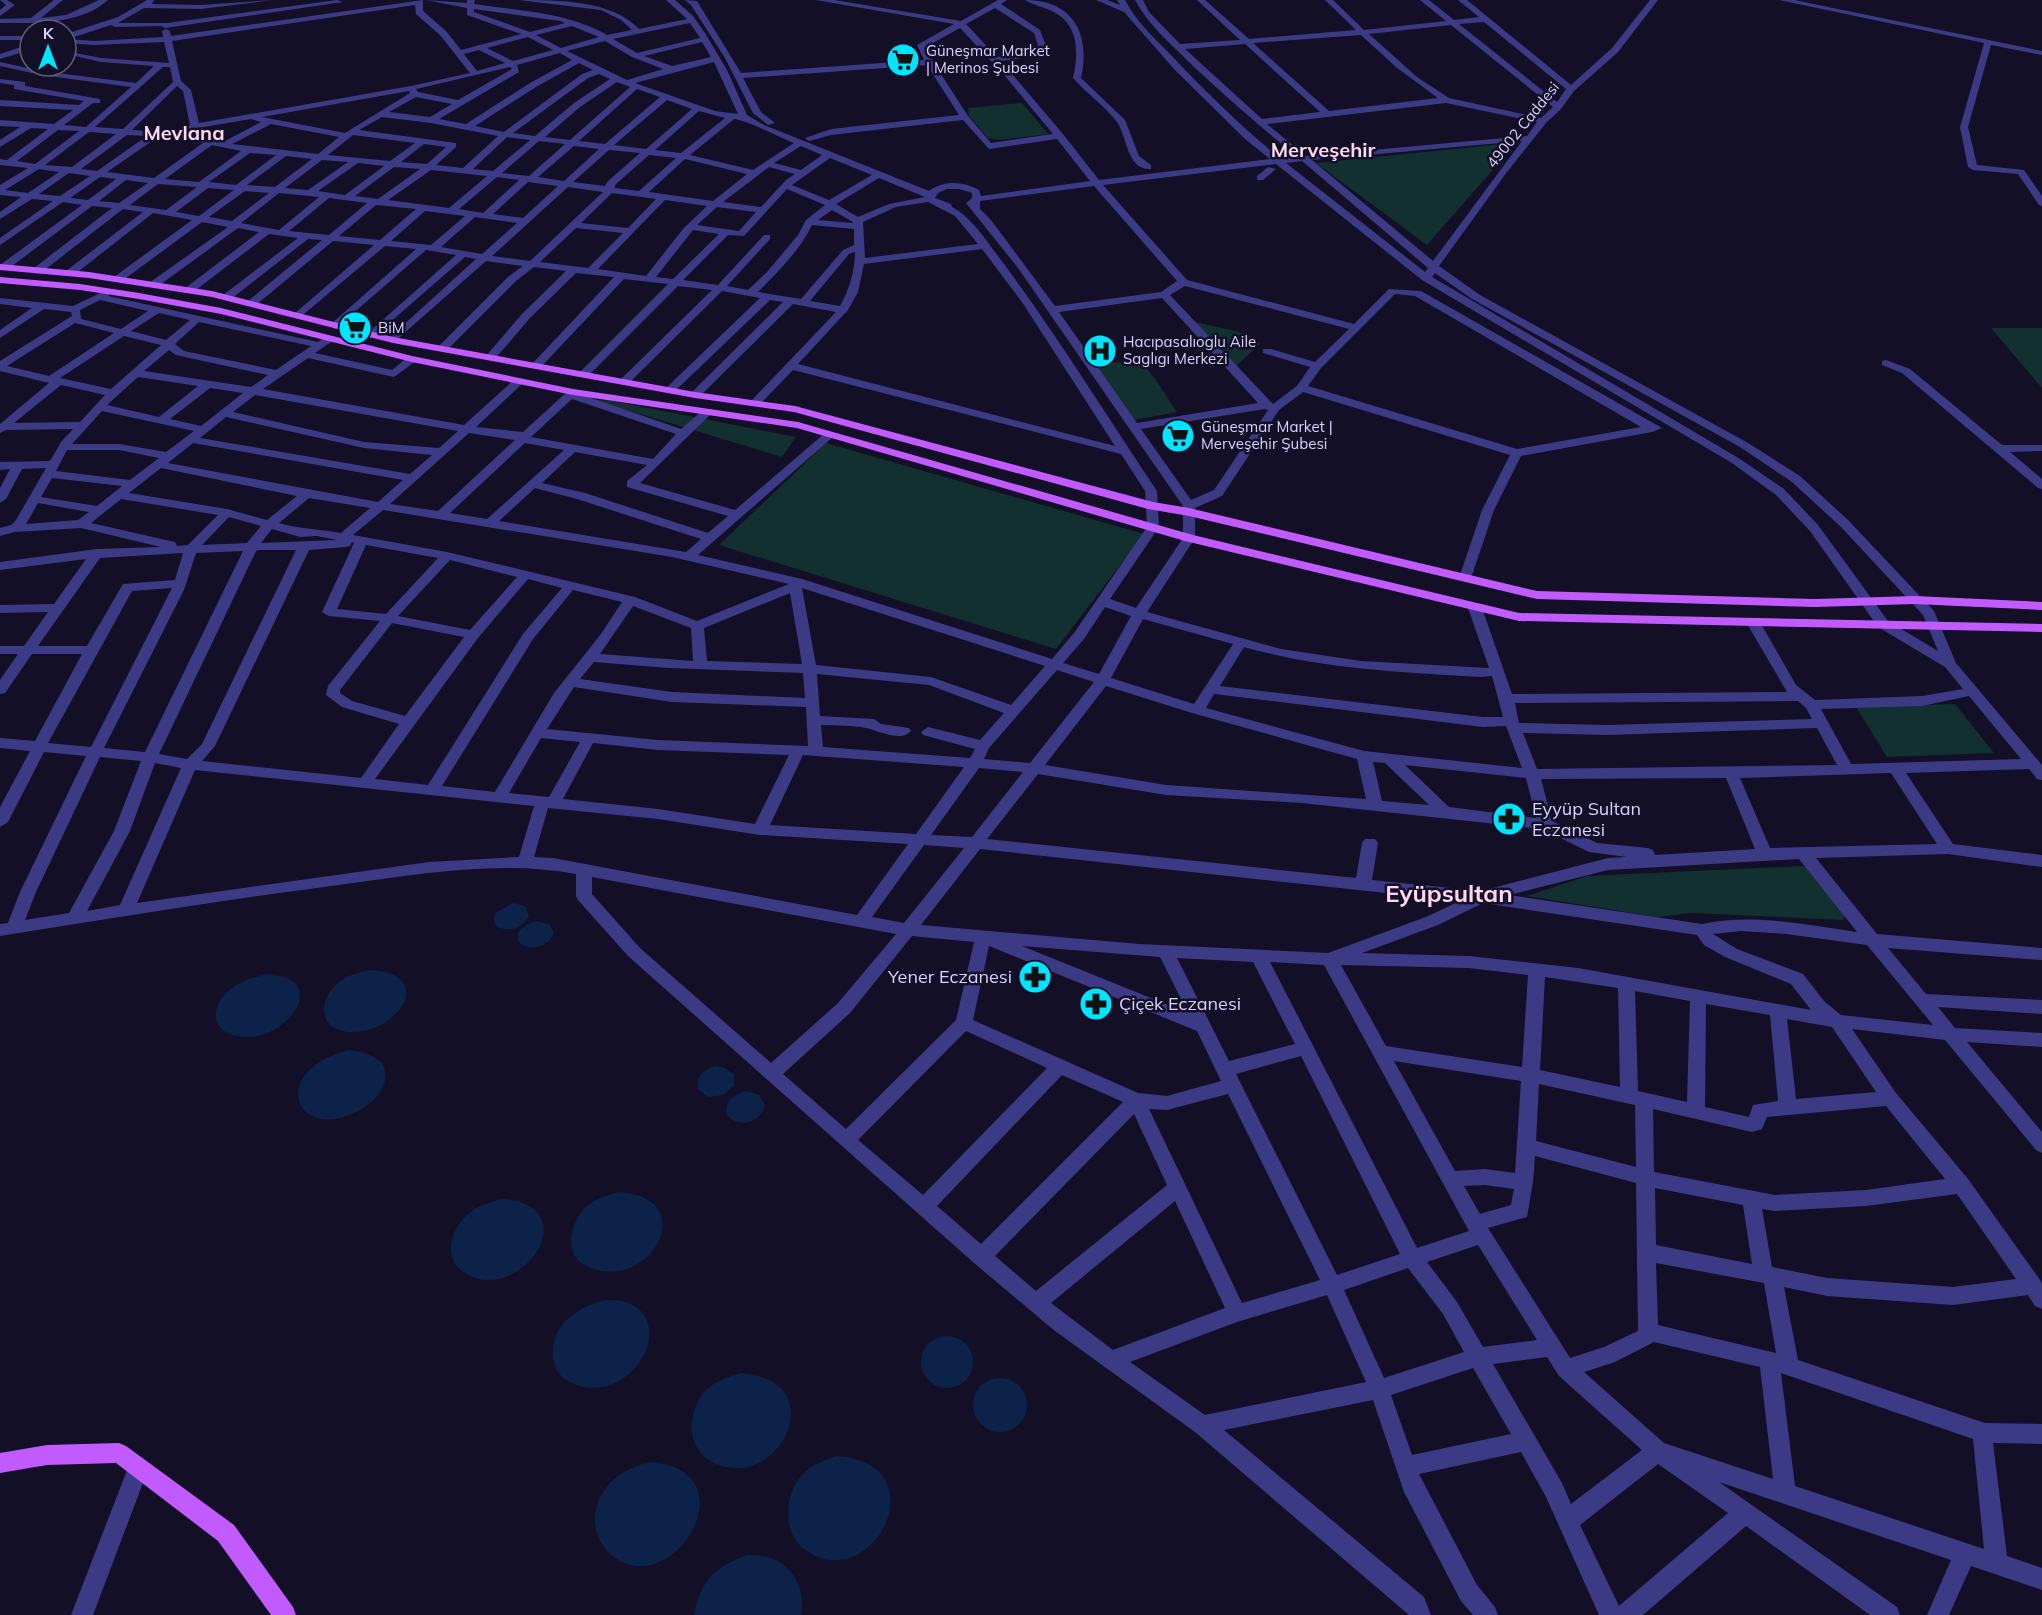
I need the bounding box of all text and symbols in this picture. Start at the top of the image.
north arrow [18,18,78,78]
text: K [43,23,55,43]
place label: Güneşmar Market | Merinos Şubesi [926,41,1050,77]
supermarket icon: Güneşmar Market | Merinos Şubesi [885,42,921,78]
street label: 49002 Caddesi [1482,78,1563,172]
district label: Mevlana [143,120,225,145]
district label: Merveşehir [1271,137,1375,162]
supermarket icon: BiM [337,310,373,346]
place label: BiM [378,318,405,337]
place label: Hacıpasalıoglu Aile Saglıgı Merkezi [1123,332,1256,368]
hospital icon: Hacıpasalıoglu Aile Saglıgı Merkezi [1082,333,1118,369]
place label: Güneşmar Market | Merveşehir Şubesi [1201,417,1333,453]
supermarket icon: Güneşmar Market | Merveşehir Şubesi [1160,418,1196,454]
place label: Eyyüp Sultan Eczanesi [1532,797,1641,841]
pharmacy icon: Eyyüp Sultan Eczanesi [1491,801,1527,837]
district label: Eyüpsultan [1385,878,1513,908]
pharmacy icon: Yener Eczanesi [1017,959,1053,995]
place label: Yener Eczanesi [887,965,1012,988]
pharmacy icon: Çiçek Eczanesi [1078,986,1114,1022]
place label: Çiçek Eczanesi [1119,992,1241,1015]

